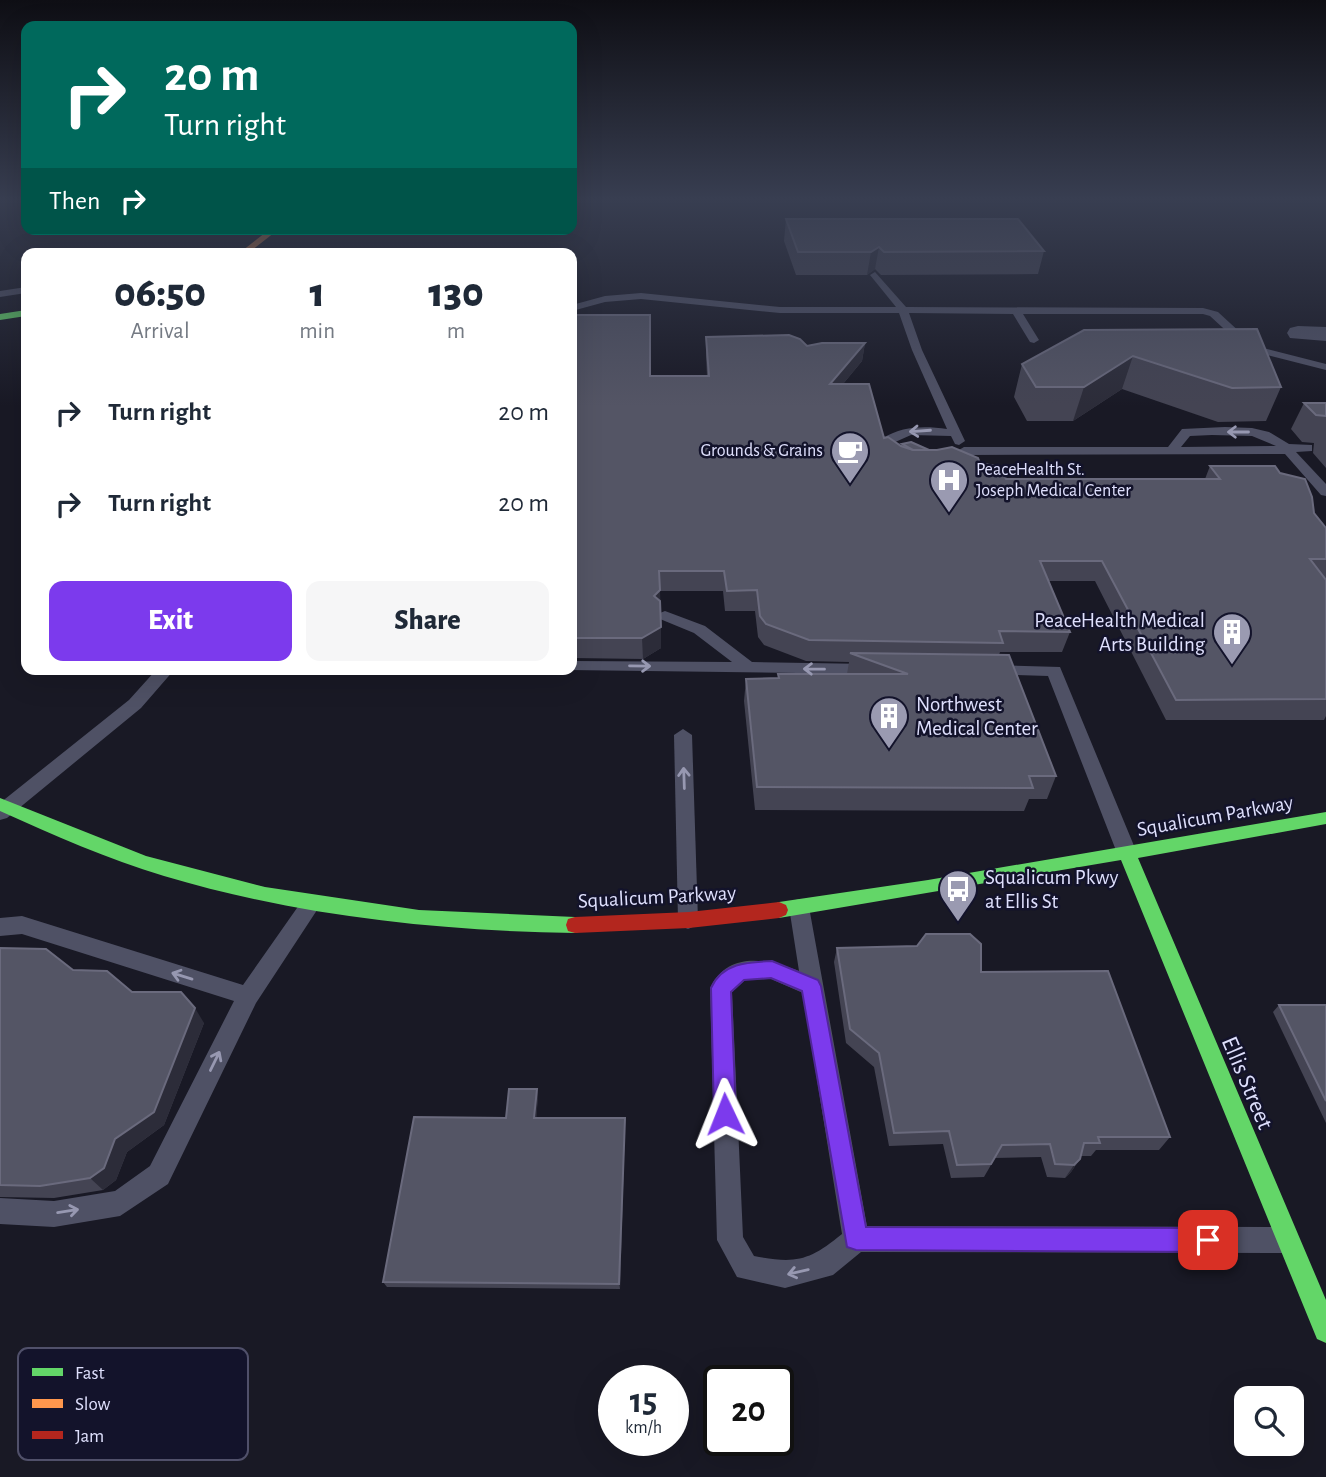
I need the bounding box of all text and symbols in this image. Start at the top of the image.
icon: right [49,49,140,140]
text: 20 m [164,51,260,100]
text: Turn right [164,109,286,141]
icon: right [114,182,152,220]
text: Then [49,188,100,214]
text: 06:50 [114,272,206,314]
text: 1 [309,272,325,314]
text: 130 [428,272,484,314]
text: Arrival [131,320,190,343]
text: min [299,320,335,343]
text: m [447,320,465,343]
icon: right [49,394,87,432]
text: Turn right [108,399,211,425]
text: 20 m [498,399,549,425]
one-way arrow [909,425,932,438]
one-way arrow [1227,425,1250,439]
cafe icon: Grounds & Grains [829,430,871,485]
place label: Grounds & Grains [701,442,823,460]
hospital icon: PeaceHealth St. Joseph Medical Center [928,459,970,514]
place label: PeaceHealth St. Joseph Medical Center [976,461,1131,500]
icon: right [49,485,87,523]
text: Turn right [108,490,211,516]
text: 20 m [498,490,549,516]
button: Exit [49,581,292,661]
button: Share [306,581,549,661]
place label: PeaceHealth Medical Arts Building [1034,610,1206,655]
building icon: PeaceHealth Medical Arts Building [1211,611,1253,666]
one-way arrow [629,659,652,673]
one-way arrow [803,662,826,676]
place label: Northwest Medical Center [916,694,1038,739]
building icon: Northwest Medical Center [868,695,910,750]
one-way arrow [677,767,690,790]
street label: Squalicum Parkway [1135,792,1295,840]
place label: Squalicum Pkwy at Ellis St [985,867,1118,912]
bus stop icon: Squalicum Pkwy at Ellis St [937,868,979,923]
street label: Squalicum Parkway [577,882,737,912]
one-way arrow [172,968,194,981]
street label: Ellis Street [1217,1033,1277,1133]
one-way arrow [209,1051,223,1072]
position arrow [688,1077,762,1151]
one-way arrow [56,1204,79,1217]
pin [1178,1210,1238,1270]
icon: arrive [1189,1221,1227,1259]
one-way arrow [788,1266,810,1279]
legend [18,1348,248,1460]
text: Fast [75,1364,105,1383]
speed limit sign: 20 [703,1365,794,1456]
text: 15 [630,1384,657,1419]
map controls [1234,1386,1304,1456]
button: search [1234,1386,1304,1456]
text: Slow [75,1395,111,1414]
text: km/h [625,1419,662,1437]
text: Jam [75,1427,104,1446]

